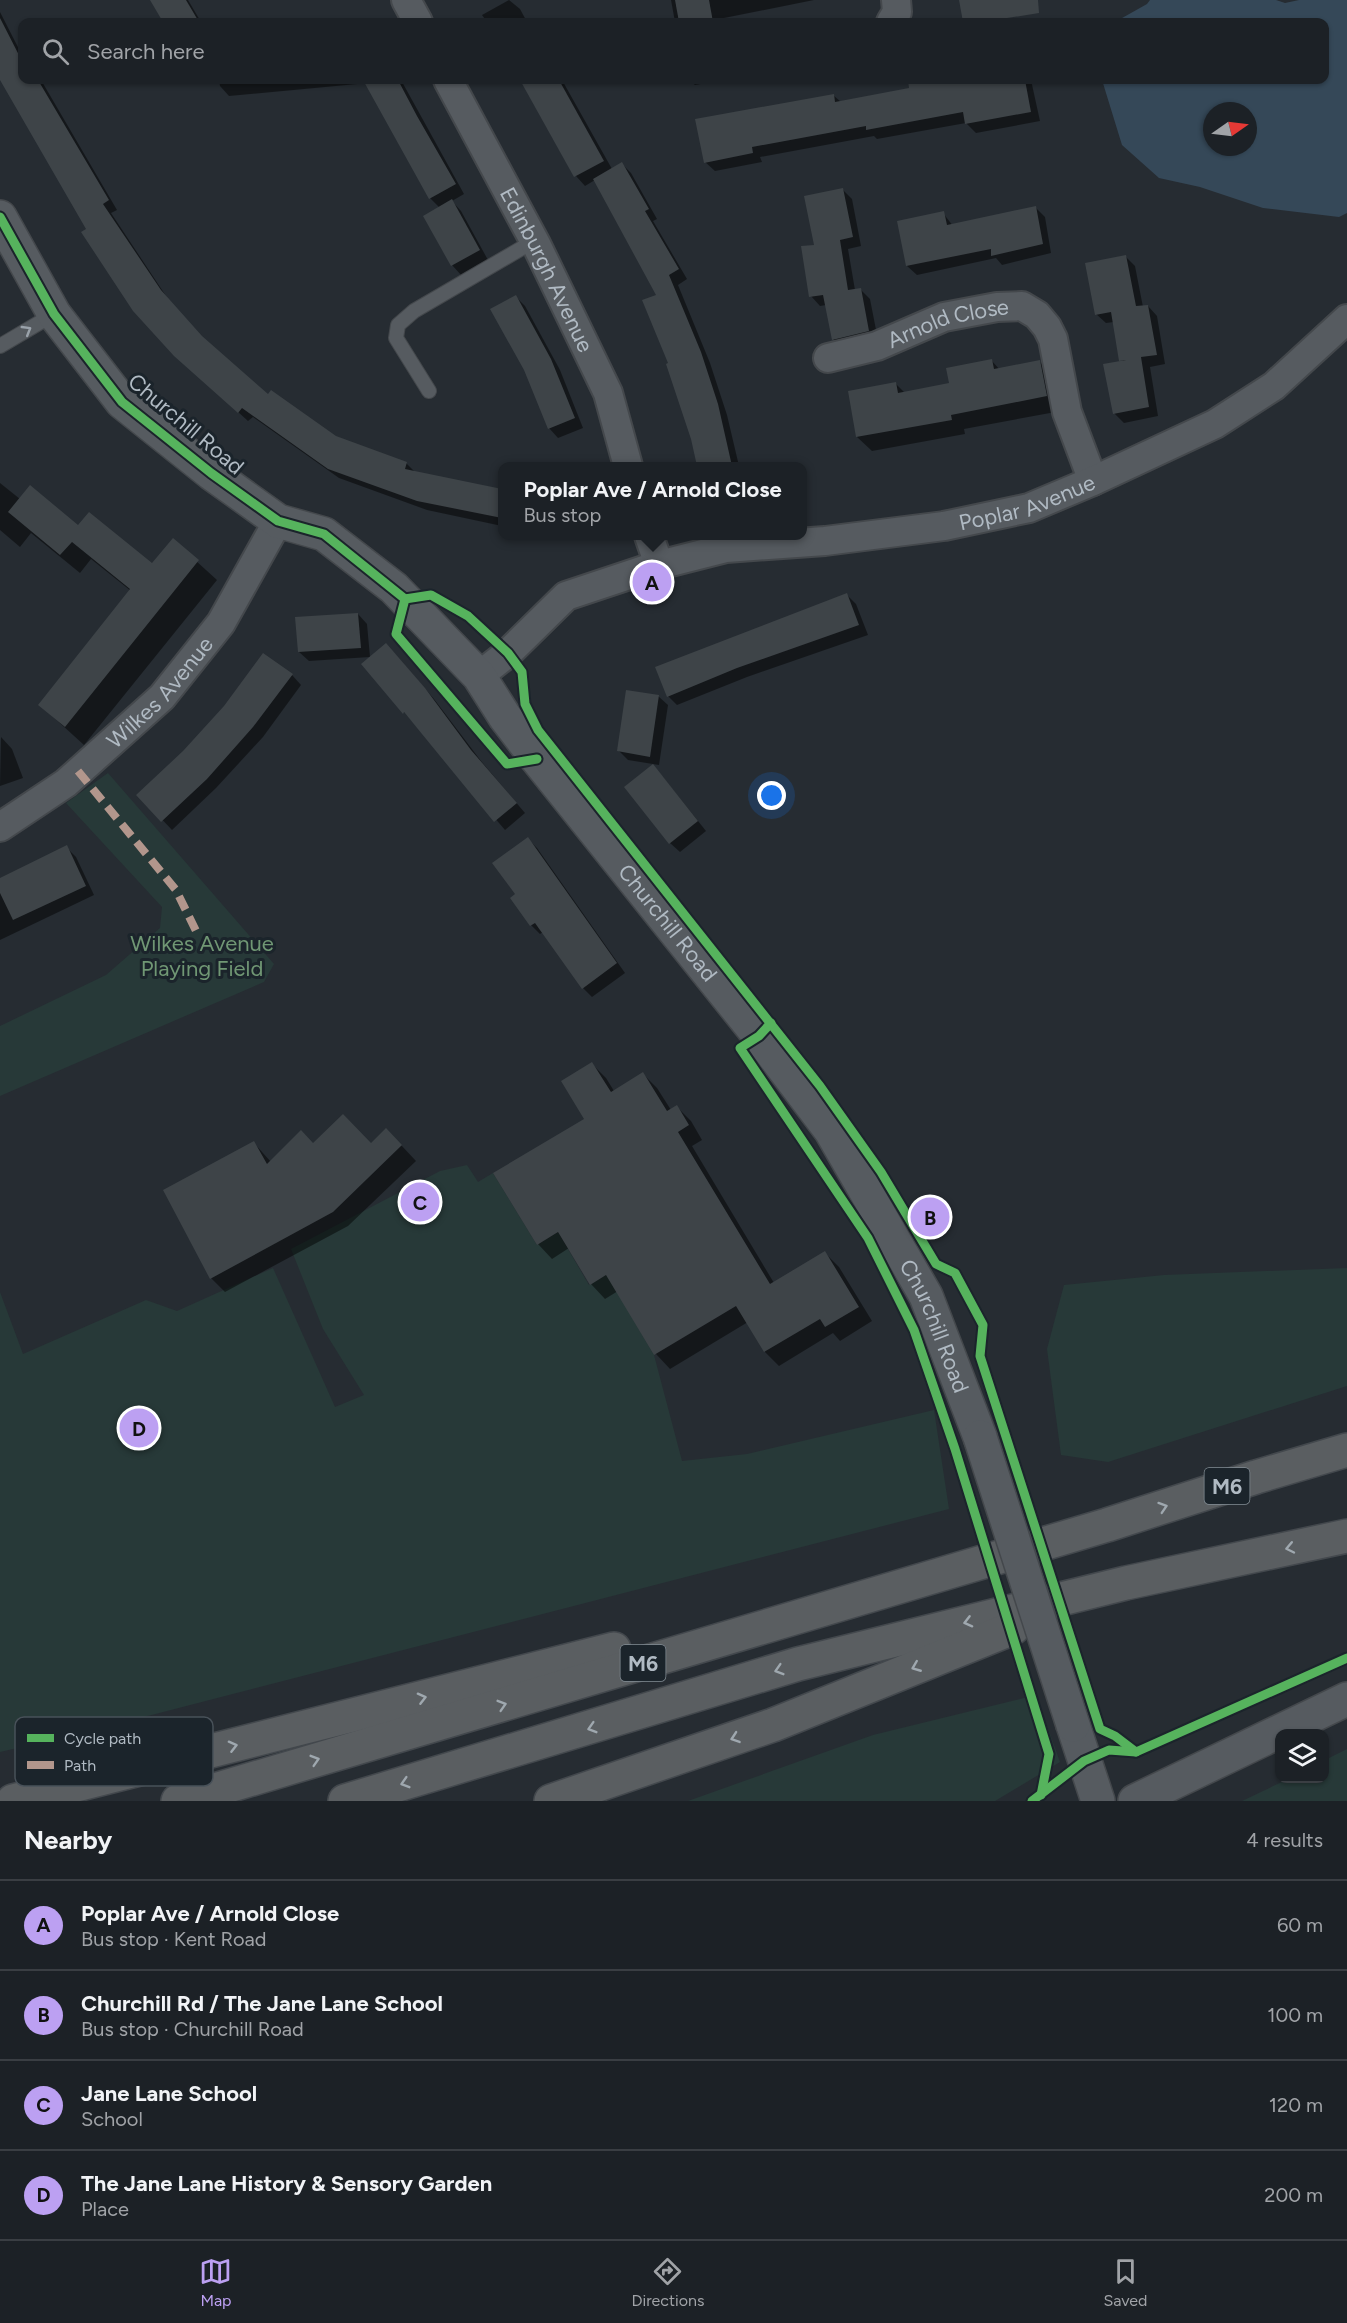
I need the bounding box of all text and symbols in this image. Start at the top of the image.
search box [18,18,1329,84]
icon: search [39,35,72,68]
text: Search here [87,38,205,65]
north arrow [1203,102,1257,156]
street label: Edinburgh Avenue [494,182,600,356]
street label: Arnold Close [883,293,1009,353]
one-way arrow [21,326,31,338]
street label: Churchill Road [123,368,249,480]
popup [498,462,807,540]
street label: Poplar Avenue [956,468,1099,536]
text: Poplar Ave / Arnold Close [523,476,782,503]
text: Bus stop [523,503,601,527]
pin: A [632,560,672,604]
street label: Wilkes Avenue [101,631,218,754]
your location [757,781,786,810]
street label: Churchill Road [613,858,723,987]
park label: Wilkes Avenue Playing Field [130,930,274,982]
pin: C [400,1180,440,1224]
pin: B [910,1194,950,1240]
street label: Churchill Road [894,1254,975,1397]
pin: D [120,1406,158,1450]
road number: M6 [1204,1468,1250,1504]
one-way arrow [1157,1502,1168,1514]
one-way arrow [1285,1541,1295,1554]
one-way arrow [963,1615,973,1628]
road number: M6 [620,1645,666,1681]
one-way arrow [911,1660,922,1672]
one-way arrow [774,1663,785,1675]
one-way arrow [417,1692,427,1705]
one-way arrow [496,1700,507,1712]
legend [15,1717,213,1786]
one-way arrow [587,1721,598,1733]
text: Cycle path [64,1729,141,1748]
map controls [1275,1729,1329,1783]
button: layers [1275,1729,1329,1783]
one-way arrow [730,1731,740,1744]
one-way arrow [227,1740,237,1753]
one-way arrow [309,1755,320,1767]
text: Path [64,1756,96,1775]
one-way arrow [400,1776,411,1788]
text: Nearby [24,1824,112,1856]
text: 4 results [1246,1828,1323,1852]
text: Poplar Ave / Arnold Close [81,1900,339,1927]
text: A [36,1913,51,1937]
text: 60 m [1277,1913,1323,1937]
text: Bus stop · Kent Road [81,1927,267,1951]
text: Churchill Rd / The Jane Lane School [81,1990,443,2017]
text: B [37,2003,50,2027]
text: 100 m [1267,2003,1323,2027]
text: Bus stop · Churchill Road [81,2017,304,2041]
text: Jane Lane School [81,2080,257,2107]
text: C [36,2093,51,2117]
text: 120 m [1269,2093,1323,2117]
text: School [81,2107,143,2131]
text: The Jane Lane History & Sensory Garden [81,2170,492,2197]
text: D [37,2183,51,2207]
text: 200 m [1264,2183,1323,2207]
text: Place [81,2197,129,2221]
tab: Map [199,2255,232,2310]
tab: Directions [631,2255,704,2310]
tab: Saved [1103,2255,1148,2310]

